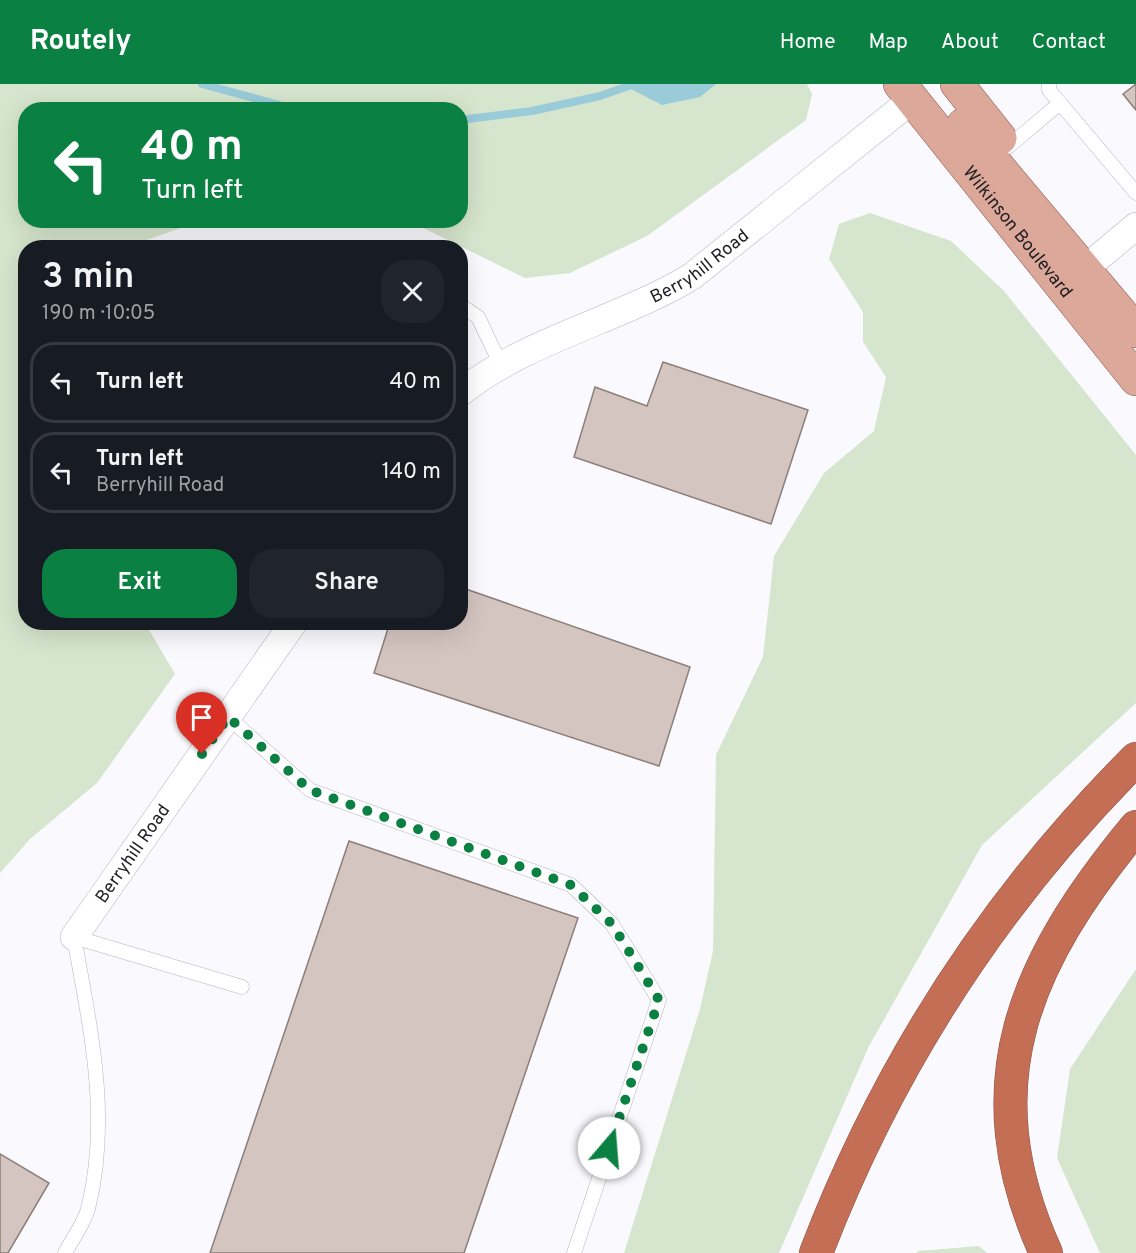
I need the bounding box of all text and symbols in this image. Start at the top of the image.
text: Routely [30,24,131,60]
text: Home [780,29,836,56]
text: Map [869,29,908,56]
text: About [941,29,999,56]
text: Contact [1032,29,1106,56]
text: 40 m [141,122,243,175]
icon: left [42,126,120,204]
street label: Wilkinson Boulevard [957,162,1077,303]
text: Turn left [141,174,243,208]
street label: Berryhill Road [647,225,754,310]
text: 3 min [42,255,134,301]
button: close [381,260,444,323]
text: 190 m · 10:05 [42,301,155,327]
icon: left [45,366,78,399]
text: Turn left [96,369,184,396]
text: 40 m [389,369,441,396]
text: Turn left [96,446,184,473]
icon: left [45,456,78,489]
text: 140 m [382,459,441,486]
text: Berryhill Road [96,473,224,499]
button: Exit [42,549,237,618]
button: Share [249,549,444,618]
pin [176,692,227,754]
icon: arrive [185,701,218,734]
street label: Berryhill Road [91,800,176,908]
position arrow [577,1116,641,1180]

